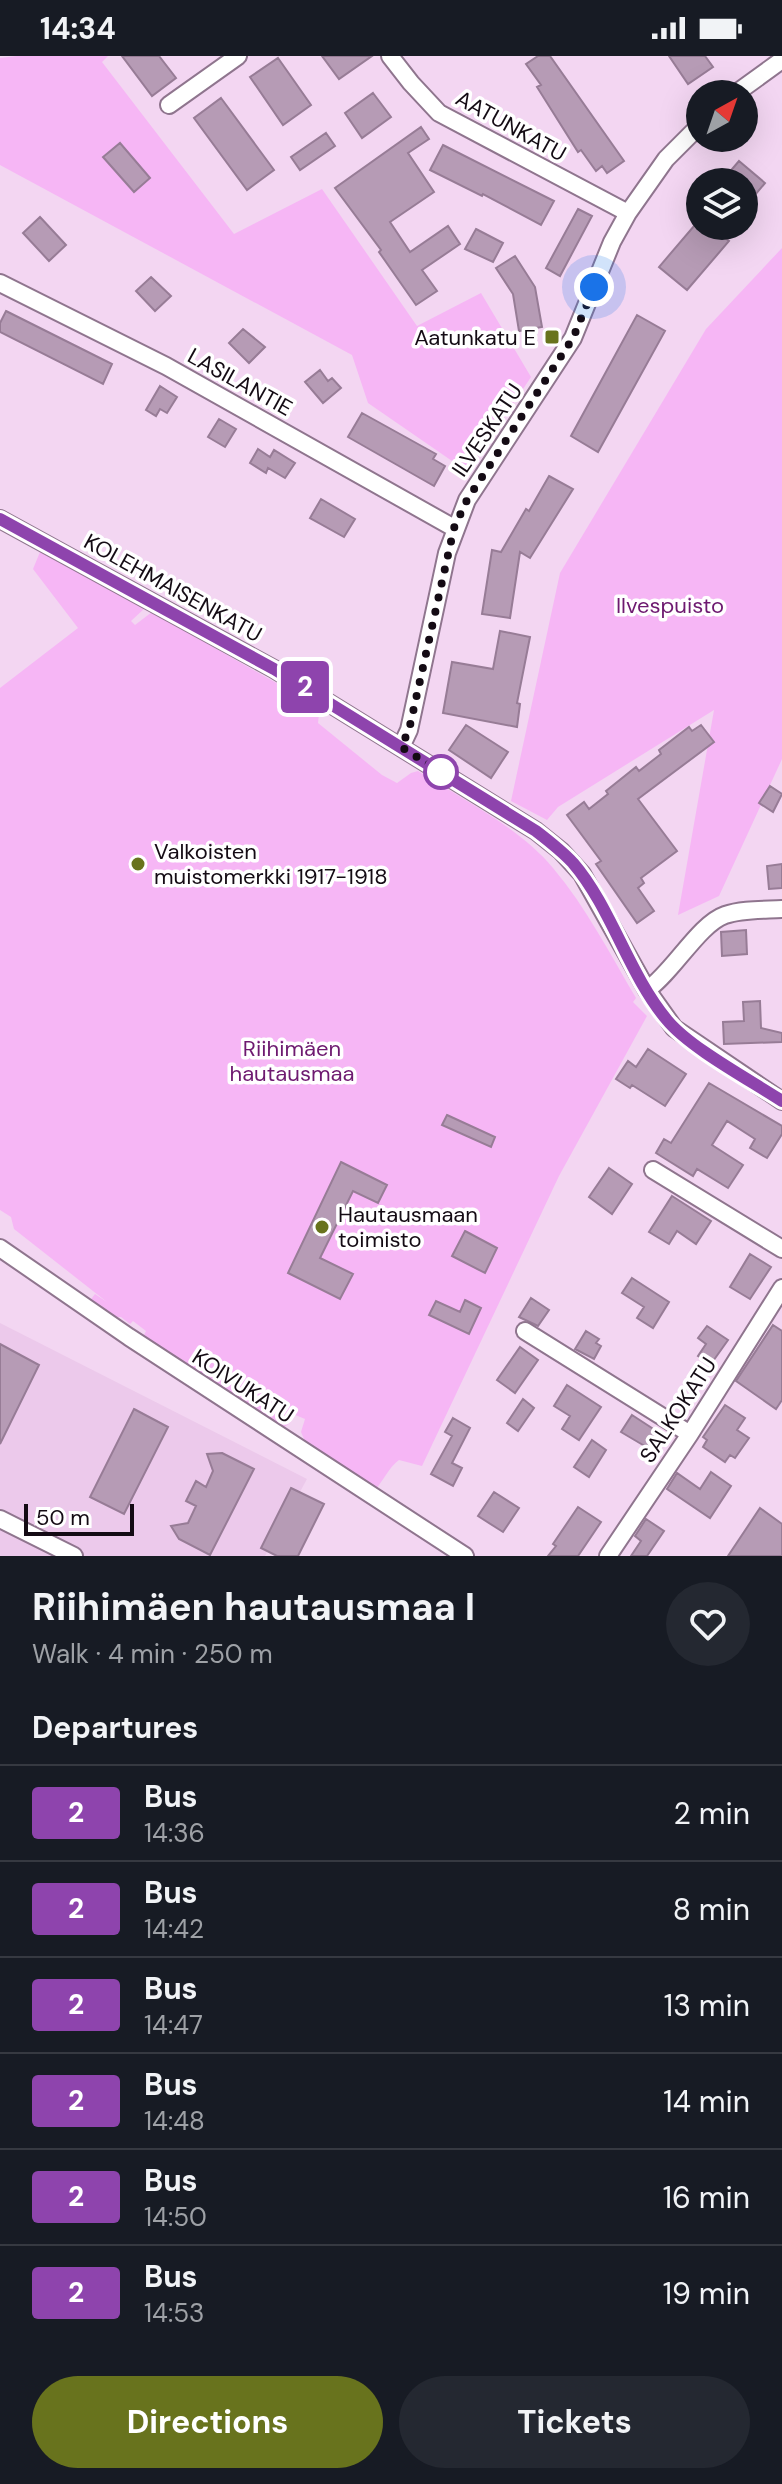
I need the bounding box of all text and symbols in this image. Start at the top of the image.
text: 14:34 [40,9,116,48]
north arrow [686,80,758,152]
map controls [686,80,758,240]
street label: AATUNKATU [451,84,571,168]
button: layers [686,168,758,240]
your location [574,267,614,307]
place label: Aatunkatu E [414,323,536,352]
marker: Aatunkatu E [543,328,561,346]
street label: LASILANTIE [182,341,298,423]
street label: ILVESKATU [445,378,529,482]
street label: KOLEHMAISENKATU [79,527,267,649]
park label: Ilvespuisto [616,591,724,620]
line badge: 2 [279,661,331,713]
text: 2 [297,668,313,705]
unlabelled marker [424,755,458,789]
place label: Valkoisten muistomerkki 1917-1918 [154,837,388,891]
marker: Valkoisten muistomerkki 1917-1918 [129,855,147,873]
park label: Riihimäen hautausmaa [229,1034,355,1088]
place label: Hautausmaan toimisto [338,1200,478,1254]
marker: Hautausmaan toimisto [313,1218,331,1236]
street label: KOIVUKATU [187,1342,299,1430]
street label: SALKOKATU [633,1352,723,1468]
scale bar [24,1500,134,1536]
text: 50 m [36,1503,90,1532]
text: Riihimäen hautausmaa I [32,1582,475,1632]
button: heart [666,1582,750,1666]
text: Walk · 4 min · 250 m [32,1637,273,1671]
text: Departures [32,1708,198,1747]
text: Bus [144,1777,198,1816]
text: 2 [68,1794,84,1831]
text: 2 min [674,1794,750,1833]
text: 14:36 [144,1816,205,1850]
text: Bus [144,1873,198,1912]
text: 2 [68,1890,84,1927]
text: 8 min [673,1890,750,1929]
text: 14:42 [144,1912,204,1946]
text: Bus [144,1969,198,2008]
text: 2 [68,1986,84,2023]
text: 13 min [664,1986,750,2025]
text: 14:47 [144,2008,203,2042]
text: Bus [144,2065,198,2104]
text: 2 [68,2082,84,2119]
text: 14 min [663,2082,750,2121]
text: 14:48 [144,2104,205,2138]
text: Bus [144,2161,198,2200]
text: 2 [68,2178,84,2215]
text: 16 min [663,2178,750,2217]
text: 14:50 [144,2200,207,2234]
text: Bus [144,2257,198,2296]
text: 2 [68,2274,84,2311]
text: 19 min [663,2274,750,2313]
text: 14:53 [144,2296,204,2330]
button: Directions [32,2376,383,2468]
button: Tickets [399,2376,750,2468]

